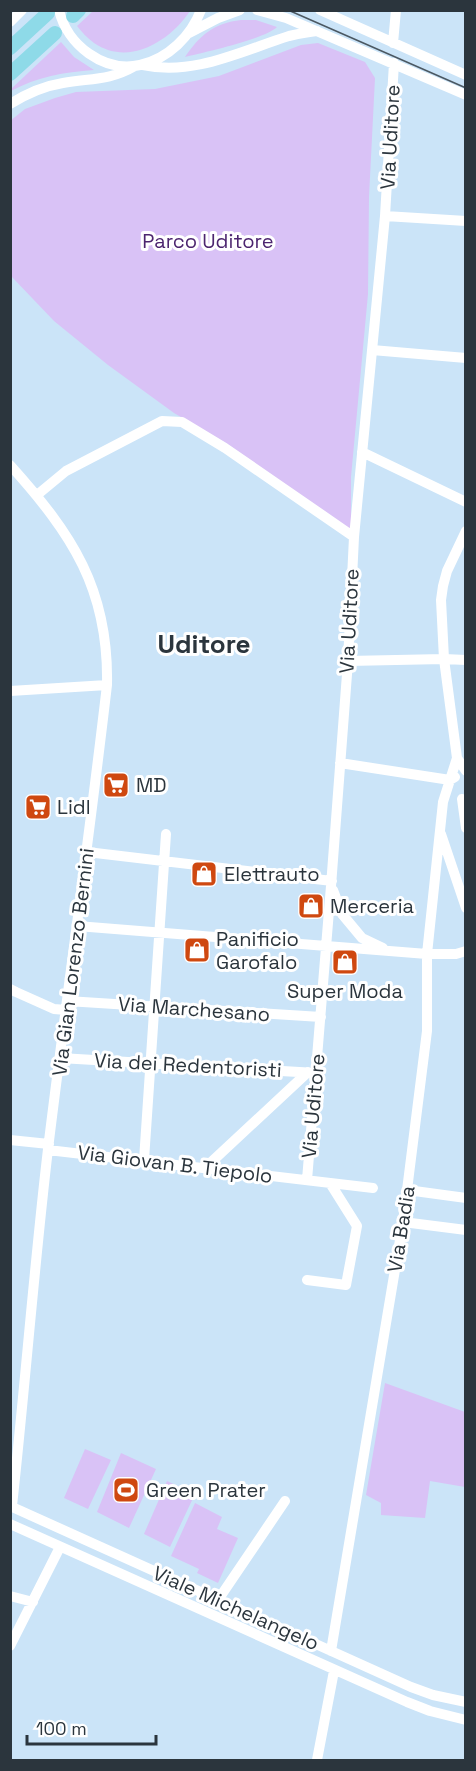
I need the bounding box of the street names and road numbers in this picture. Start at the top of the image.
street label: Via Uditore [374,84,406,190]
street label: Via Uditore [333,568,365,674]
street label: Via Gian Lorenzo Bernini [46,846,100,1078]
street label: Via Marchesano [117,991,271,1027]
street label: Via dei Redentoristi [93,1047,283,1083]
street label: Via Uditore [295,1052,331,1160]
street label: Via Giovan B. Tiepolo [76,1139,274,1189]
street label: Via Badia [381,1184,421,1274]
street label: Viale Michelangelo [149,1560,323,1656]

